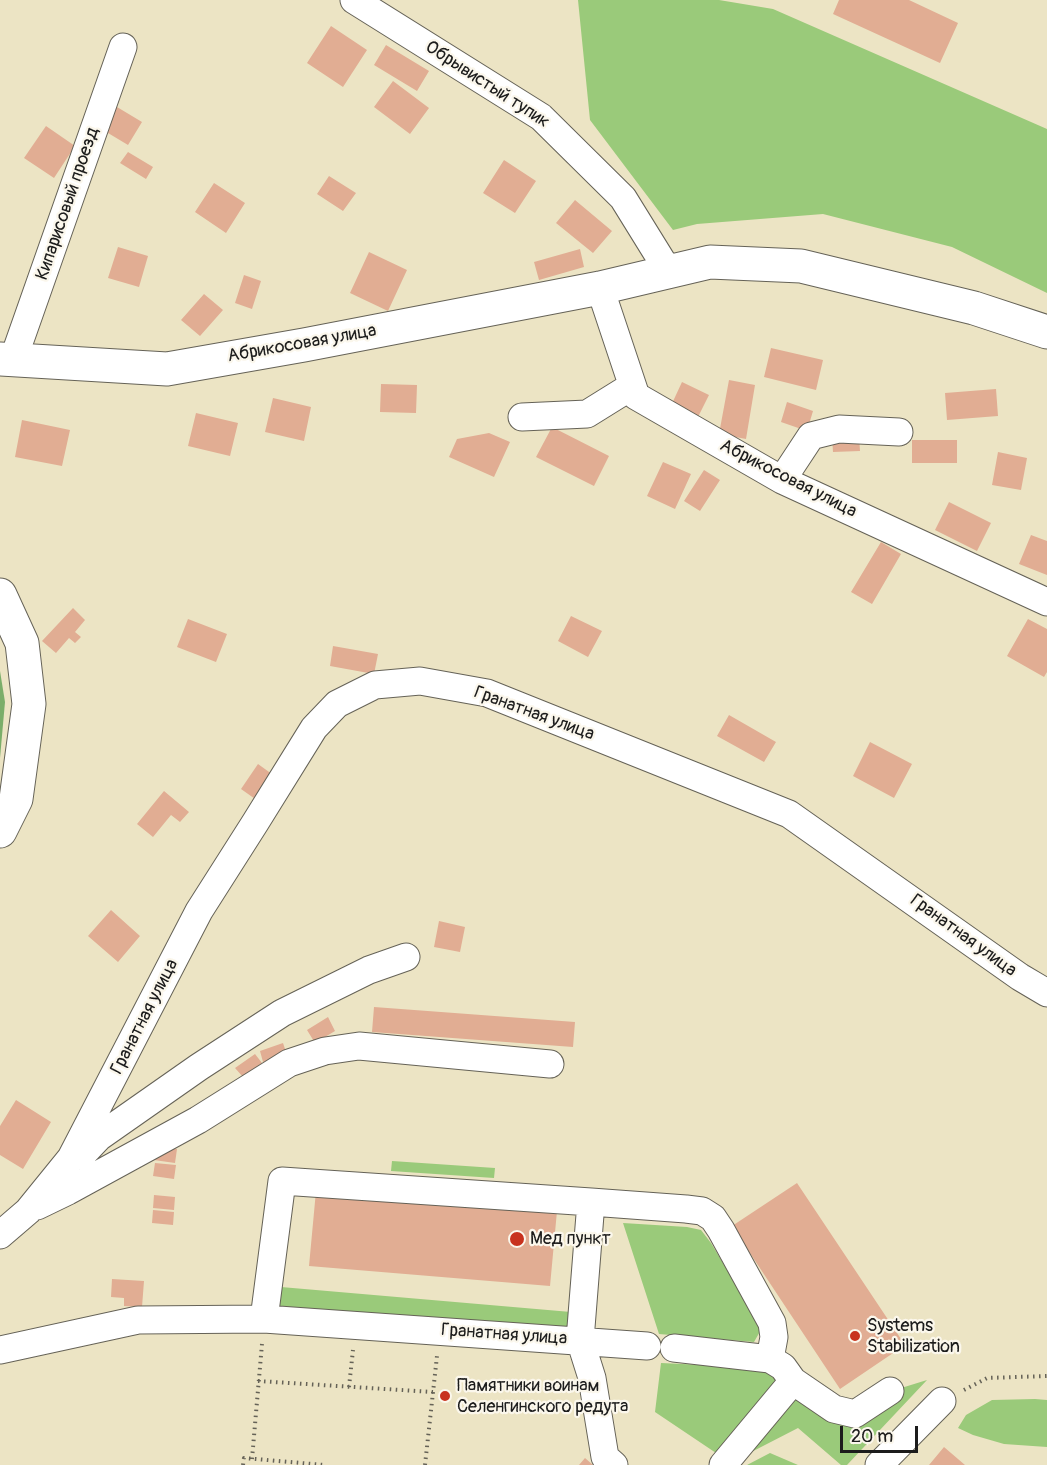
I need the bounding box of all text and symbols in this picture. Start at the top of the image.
street label: Обрывистый тупик [421,37,553,133]
street label: Кипарисовый проезд [32,125,104,283]
street label: Абрикосовая улица [226,320,378,368]
street label: Абрикосовая улица [716,435,860,523]
street label: Гранатная улица [471,682,597,746]
street label: Гранатная улица [906,890,1020,982]
street label: Гранатная улица [107,956,183,1078]
place label: Мед пункт [530,1228,611,1250]
marker: Мед пункт [508,1230,526,1248]
place label: Systems Stabilization [867,1315,960,1358]
street label: Гранатная улица [440,1320,568,1350]
marker: Systems Stabilization [848,1329,862,1343]
place label: Памятники воинам Селенгинского редута [457,1375,628,1418]
marker: Памятники воинам Селенгинского редута [438,1389,452,1403]
scale bar [843,1414,921,1452]
text: 20 m [851,1425,893,1448]

